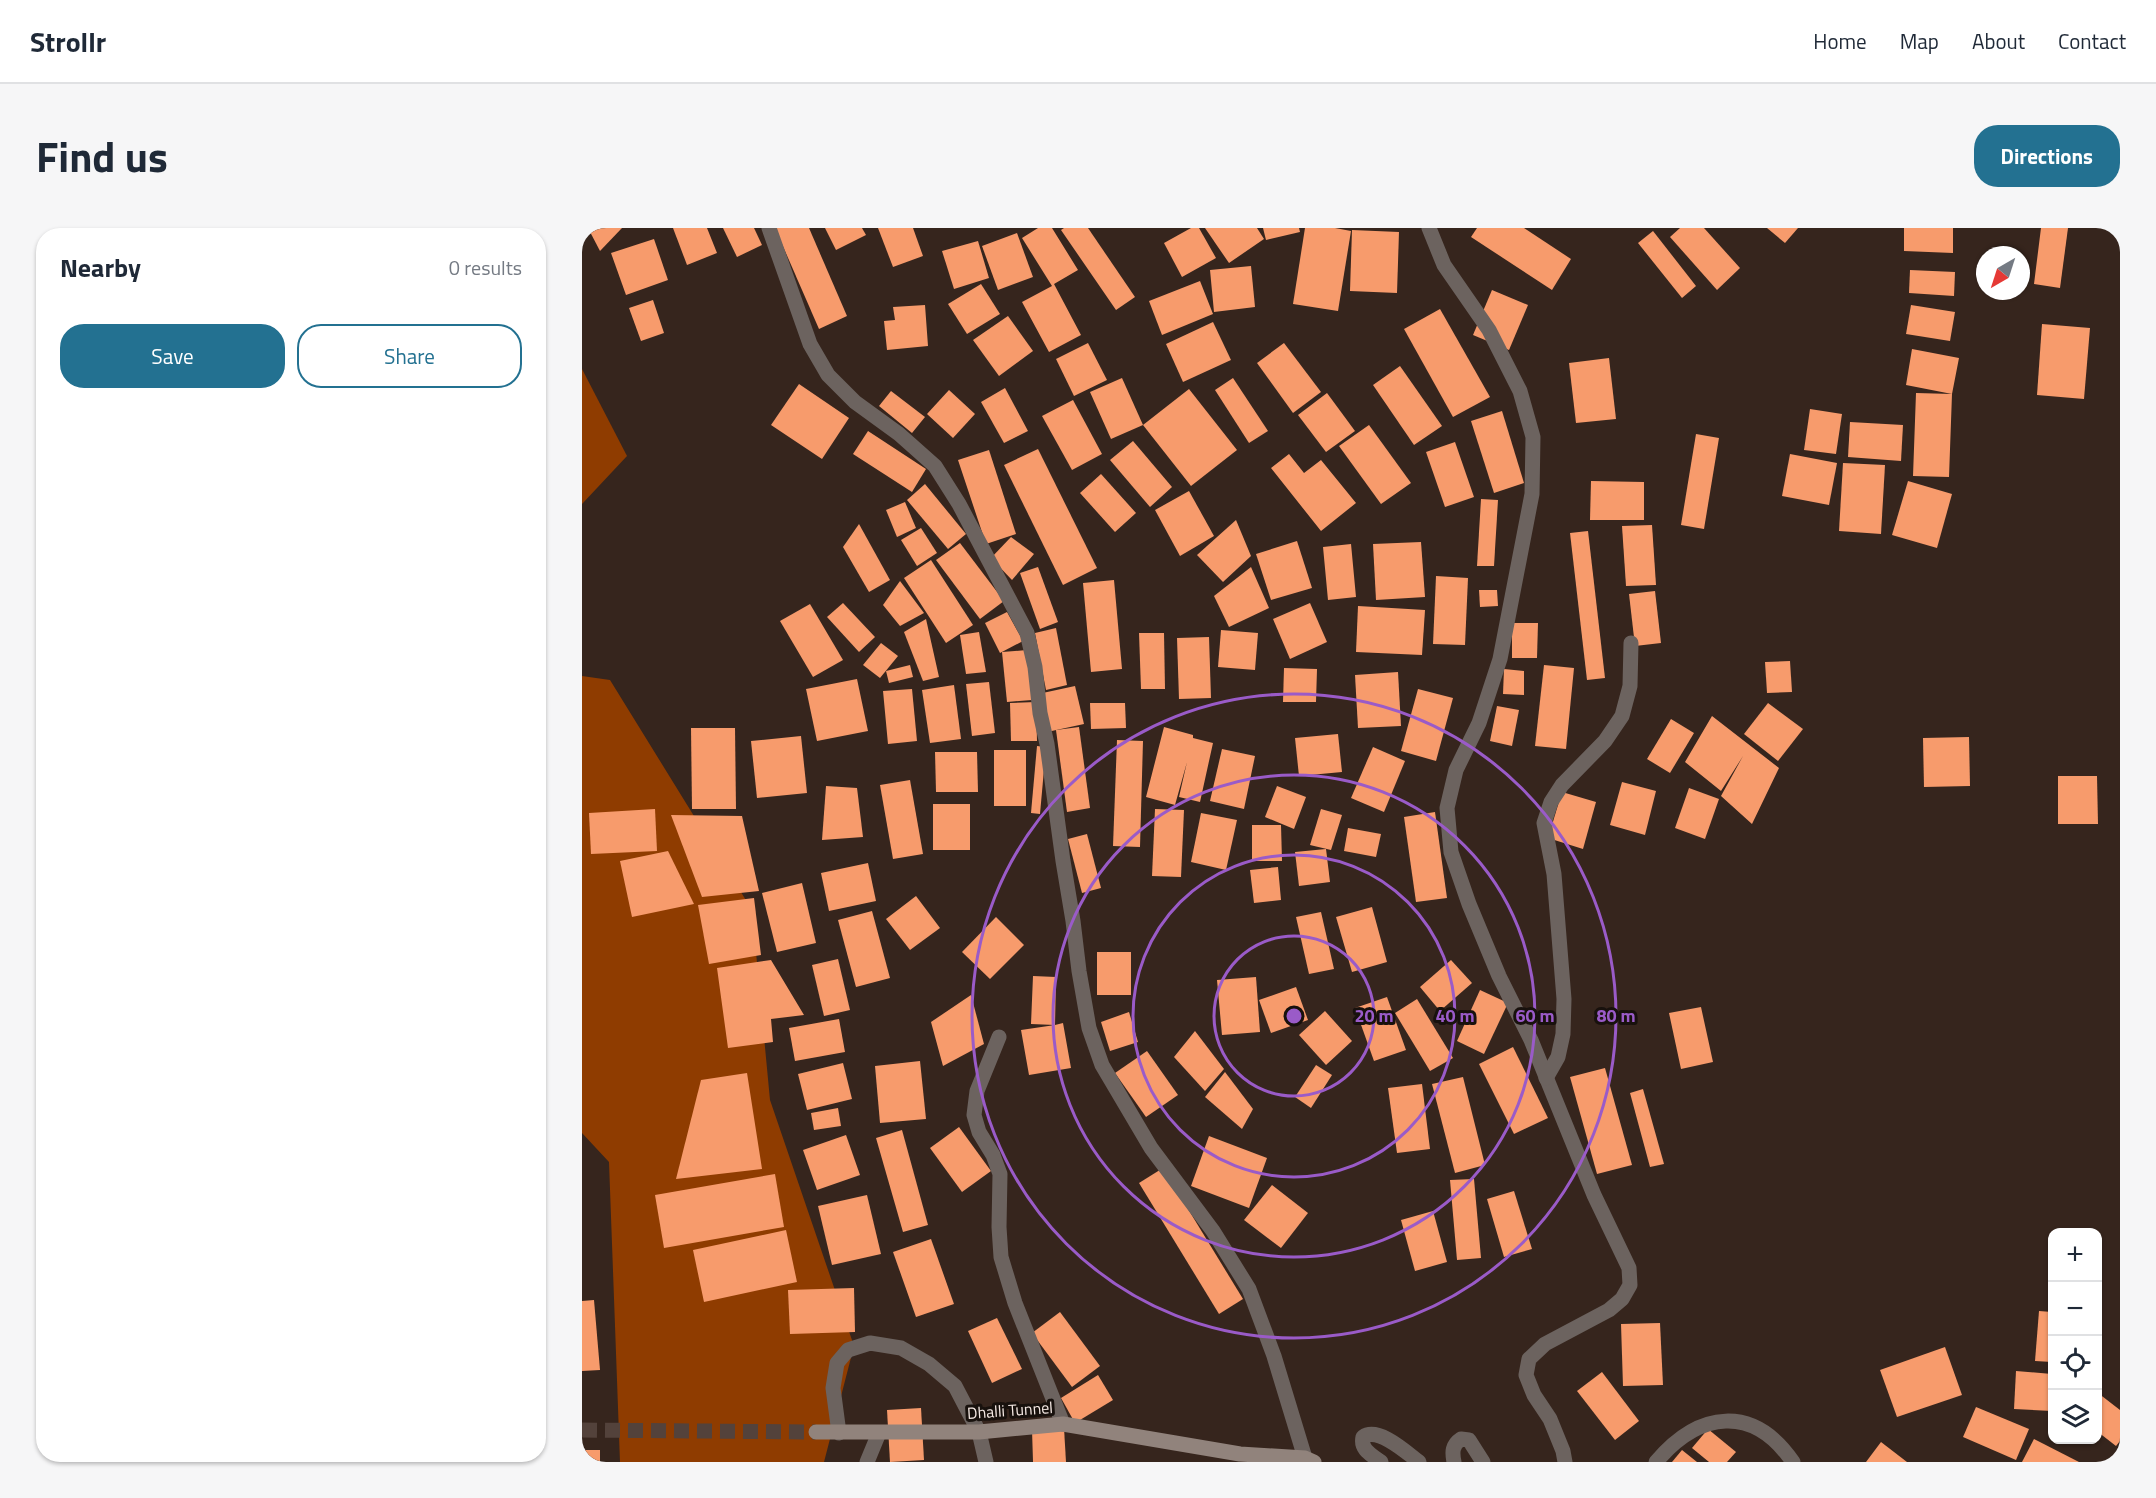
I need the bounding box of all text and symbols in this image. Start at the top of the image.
text: Strollr [30,20,106,63]
text: Home [1813,25,1867,57]
text: Map [1900,25,1939,57]
text: About [1972,25,2025,57]
text: Contact [2058,25,2126,57]
text: Find us [36,124,168,188]
button: Directions [1974,125,2120,187]
north arrow [1976,246,2030,300]
text: Nearby [60,248,141,287]
text: 0 results [449,252,522,283]
button: Save [60,324,285,388]
button: Share [297,324,522,388]
text: 20 m [1354,1002,1394,1029]
text: 40 m [1435,1002,1475,1029]
text: 60 m [1515,1002,1555,1029]
text: 80 m [1596,1002,1636,1029]
centre of rings [1284,1006,1304,1026]
map controls [2048,1228,2102,1444]
button: + [2048,1228,2102,1282]
button: − [2048,1282,2102,1336]
button: locate [2048,1336,2102,1390]
button: layers [2048,1390,2102,1444]
street label: Dhalli Tunnel [966,1395,1054,1425]

